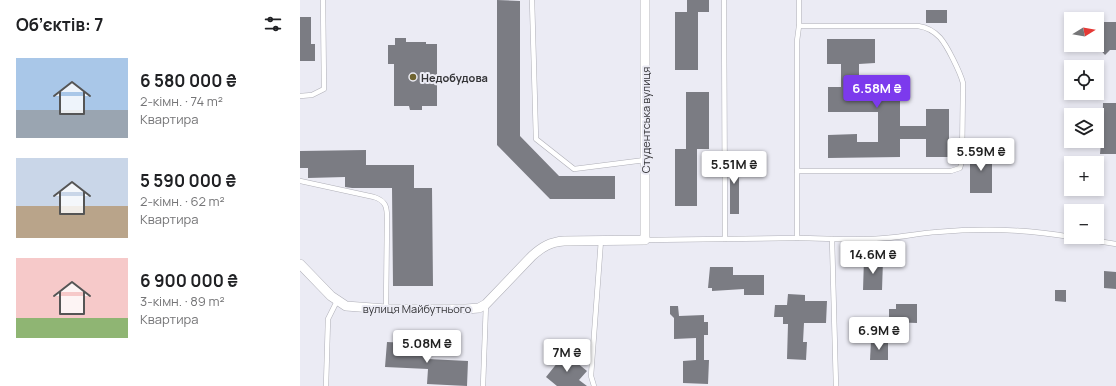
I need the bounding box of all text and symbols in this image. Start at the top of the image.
north arrow [1064,12,1104,52]
map controls [1064,12,1104,244]
text: Об’єктів: 7 [16,13,103,36]
icon: filters [262,13,284,35]
button: locate [1064,60,1104,100]
street label: Студентська вулиця [638,67,653,173]
text: 6 580 000 ₴ [140,69,237,92]
place label: Недобудова [421,70,488,85]
marker: Недобудова [408,72,418,82]
icon: home [48,74,96,122]
pin: 6.58M ₴ [840,75,914,109]
text: 6.58M ₴ [852,79,902,97]
text: 2-кімн. · 74 m² [140,92,223,110]
button: layers [1064,108,1104,148]
text: Квартира [140,110,199,128]
pin: 5.59M ₴ [944,138,1018,172]
text: 5.59M ₴ [956,142,1006,160]
pin: 5.51M ₴ [697,151,771,185]
text: 5.51M ₴ [711,155,757,173]
button: + [1064,156,1104,196]
text: 5 590 000 ₴ [140,169,236,192]
icon: home [48,174,96,222]
text: 2-кімн. · 62 m² [140,192,225,210]
button: − [1064,204,1104,244]
text: Квартира [140,210,199,228]
pin: 14.6M ₴ [836,241,910,275]
text: 14.6M ₴ [849,245,897,263]
text: 6 900 000 ₴ [140,269,238,292]
icon: home [48,274,96,322]
text: 3-кімн. · 89 m² [140,292,225,310]
street label: вулиця Майбутнього [363,301,472,316]
text: Квартира [140,310,199,328]
pin: 6.9M ₴ [846,317,912,351]
text: 6.9M ₴ [858,321,900,339]
pin: 5.08M ₴ [390,330,464,364]
text: 5.08M ₴ [402,334,452,352]
pin: 7M ₴ [543,339,591,373]
text: 7M ₴ [553,343,581,361]

